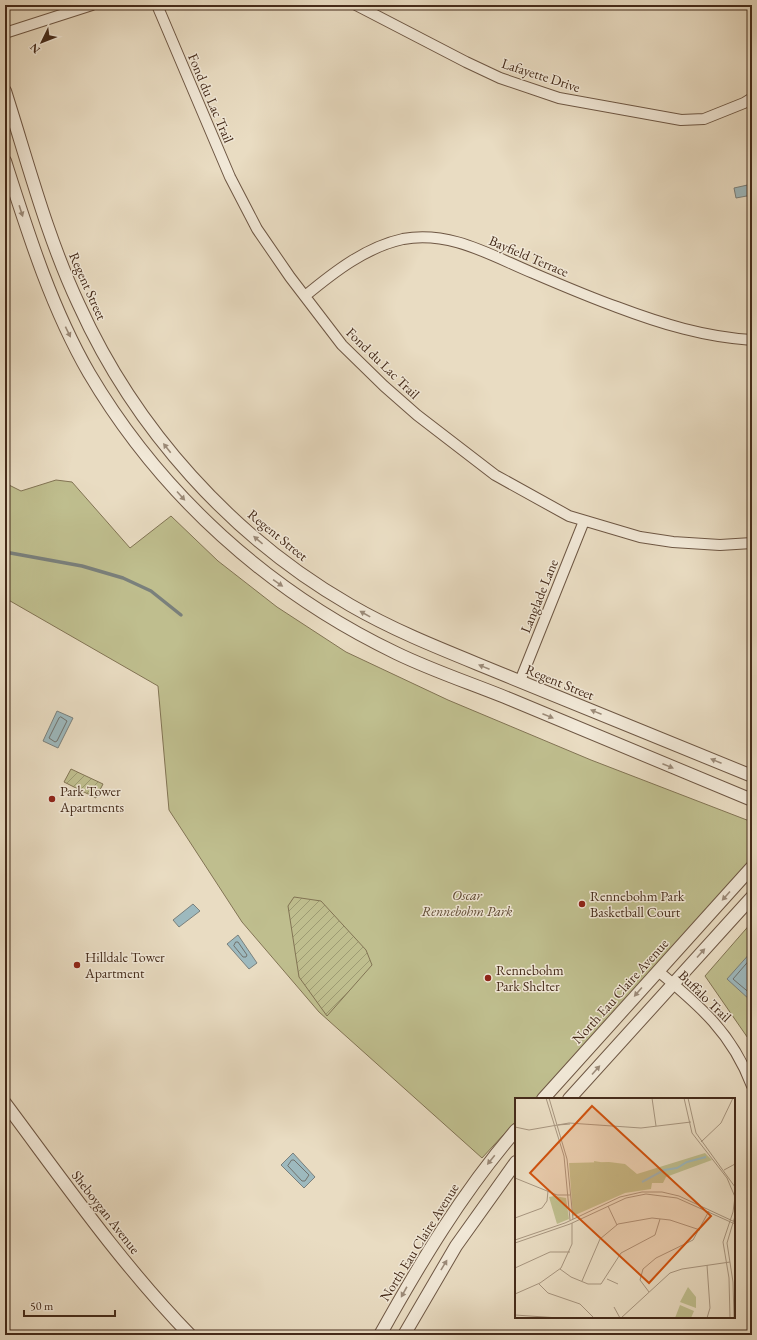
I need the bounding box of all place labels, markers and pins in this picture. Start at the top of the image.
place label: Park Tower Apartments [59,782,124,816]
marker: Park Tower Apartments [47,794,57,804]
place label: Rennebohm Park Basketball Court [590,887,685,921]
marker: Rennebohm Park Basketball Court [577,899,587,909]
place label: Hilldale Tower Apartment [84,948,165,982]
marker: Hilldale Tower Apartment [72,960,82,970]
place label: Rennebohm Park Shelter [496,961,564,995]
marker: Rennebohm Park Shelter [483,973,493,983]

